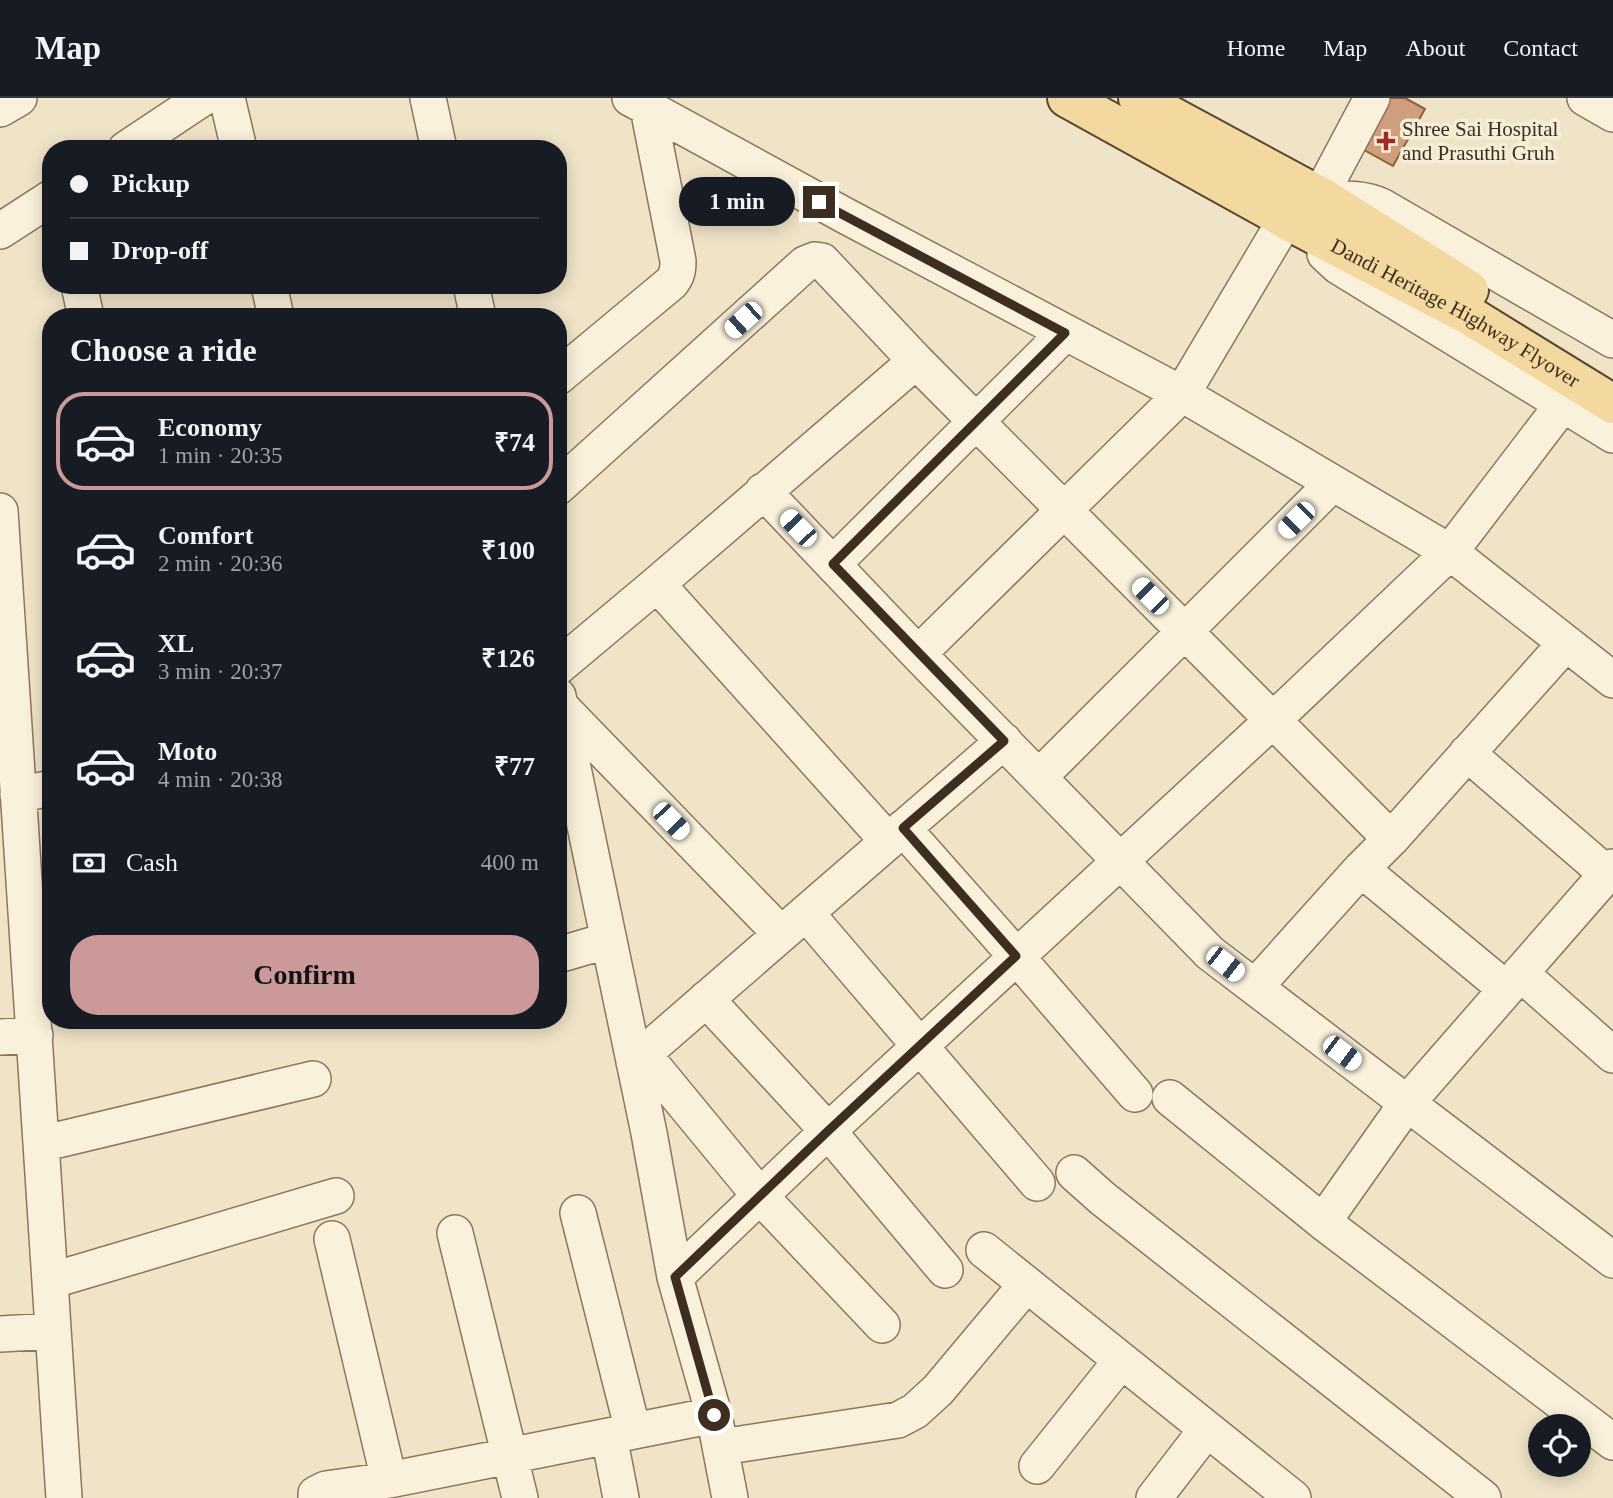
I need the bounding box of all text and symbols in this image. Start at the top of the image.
text: Map [35,30,101,66]
text: Home [1227,35,1285,61]
text: Map [1323,35,1367,61]
text: About [1405,35,1465,61]
text: Contact [1503,35,1578,61]
place label: Shree Sai Hospital and Prasuthi Gruh [1402,117,1558,165]
marker: Shree Sai Hospital and Prasuthi Gruh [1376,131,1396,151]
text: Pickup [112,169,190,198]
callout: 1 min [679,178,794,226]
route end [803,186,835,218]
text: 1 min [709,189,765,214]
street label: Dandi Heritage Highway Flyover [1327,233,1584,393]
text: Drop-off [112,236,208,265]
car [721,298,766,342]
text: Choose a ride [70,332,257,368]
icon: car [74,410,137,473]
text: Economy [158,413,262,442]
text: ₹74 [494,428,535,457]
text: 1 min · 20:35 [158,443,283,468]
car [1274,498,1319,542]
car [776,506,821,550]
icon: car [74,518,137,581]
text: Comfort [158,521,253,550]
text: ₹100 [481,536,535,565]
text: 2 min · 20:36 [158,551,283,576]
car [1128,574,1173,618]
icon: car [74,626,137,689]
text: XL [158,629,194,658]
text: ₹126 [481,644,535,673]
text: 3 min · 20:37 [158,659,283,684]
icon: car [74,734,137,797]
text: Moto [158,737,217,766]
text: ₹77 [494,752,535,781]
text: 4 min · 20:38 [158,767,283,792]
car [649,799,694,843]
icon: cash [70,844,108,882]
text: Cash [126,848,178,877]
text: 400 m [481,850,539,875]
button: Confirm [70,935,539,1015]
car [1202,943,1249,985]
car [1319,1032,1366,1074]
route start [698,1399,730,1431]
map controls [1528,1414,1591,1477]
button: locate [1528,1414,1591,1477]

